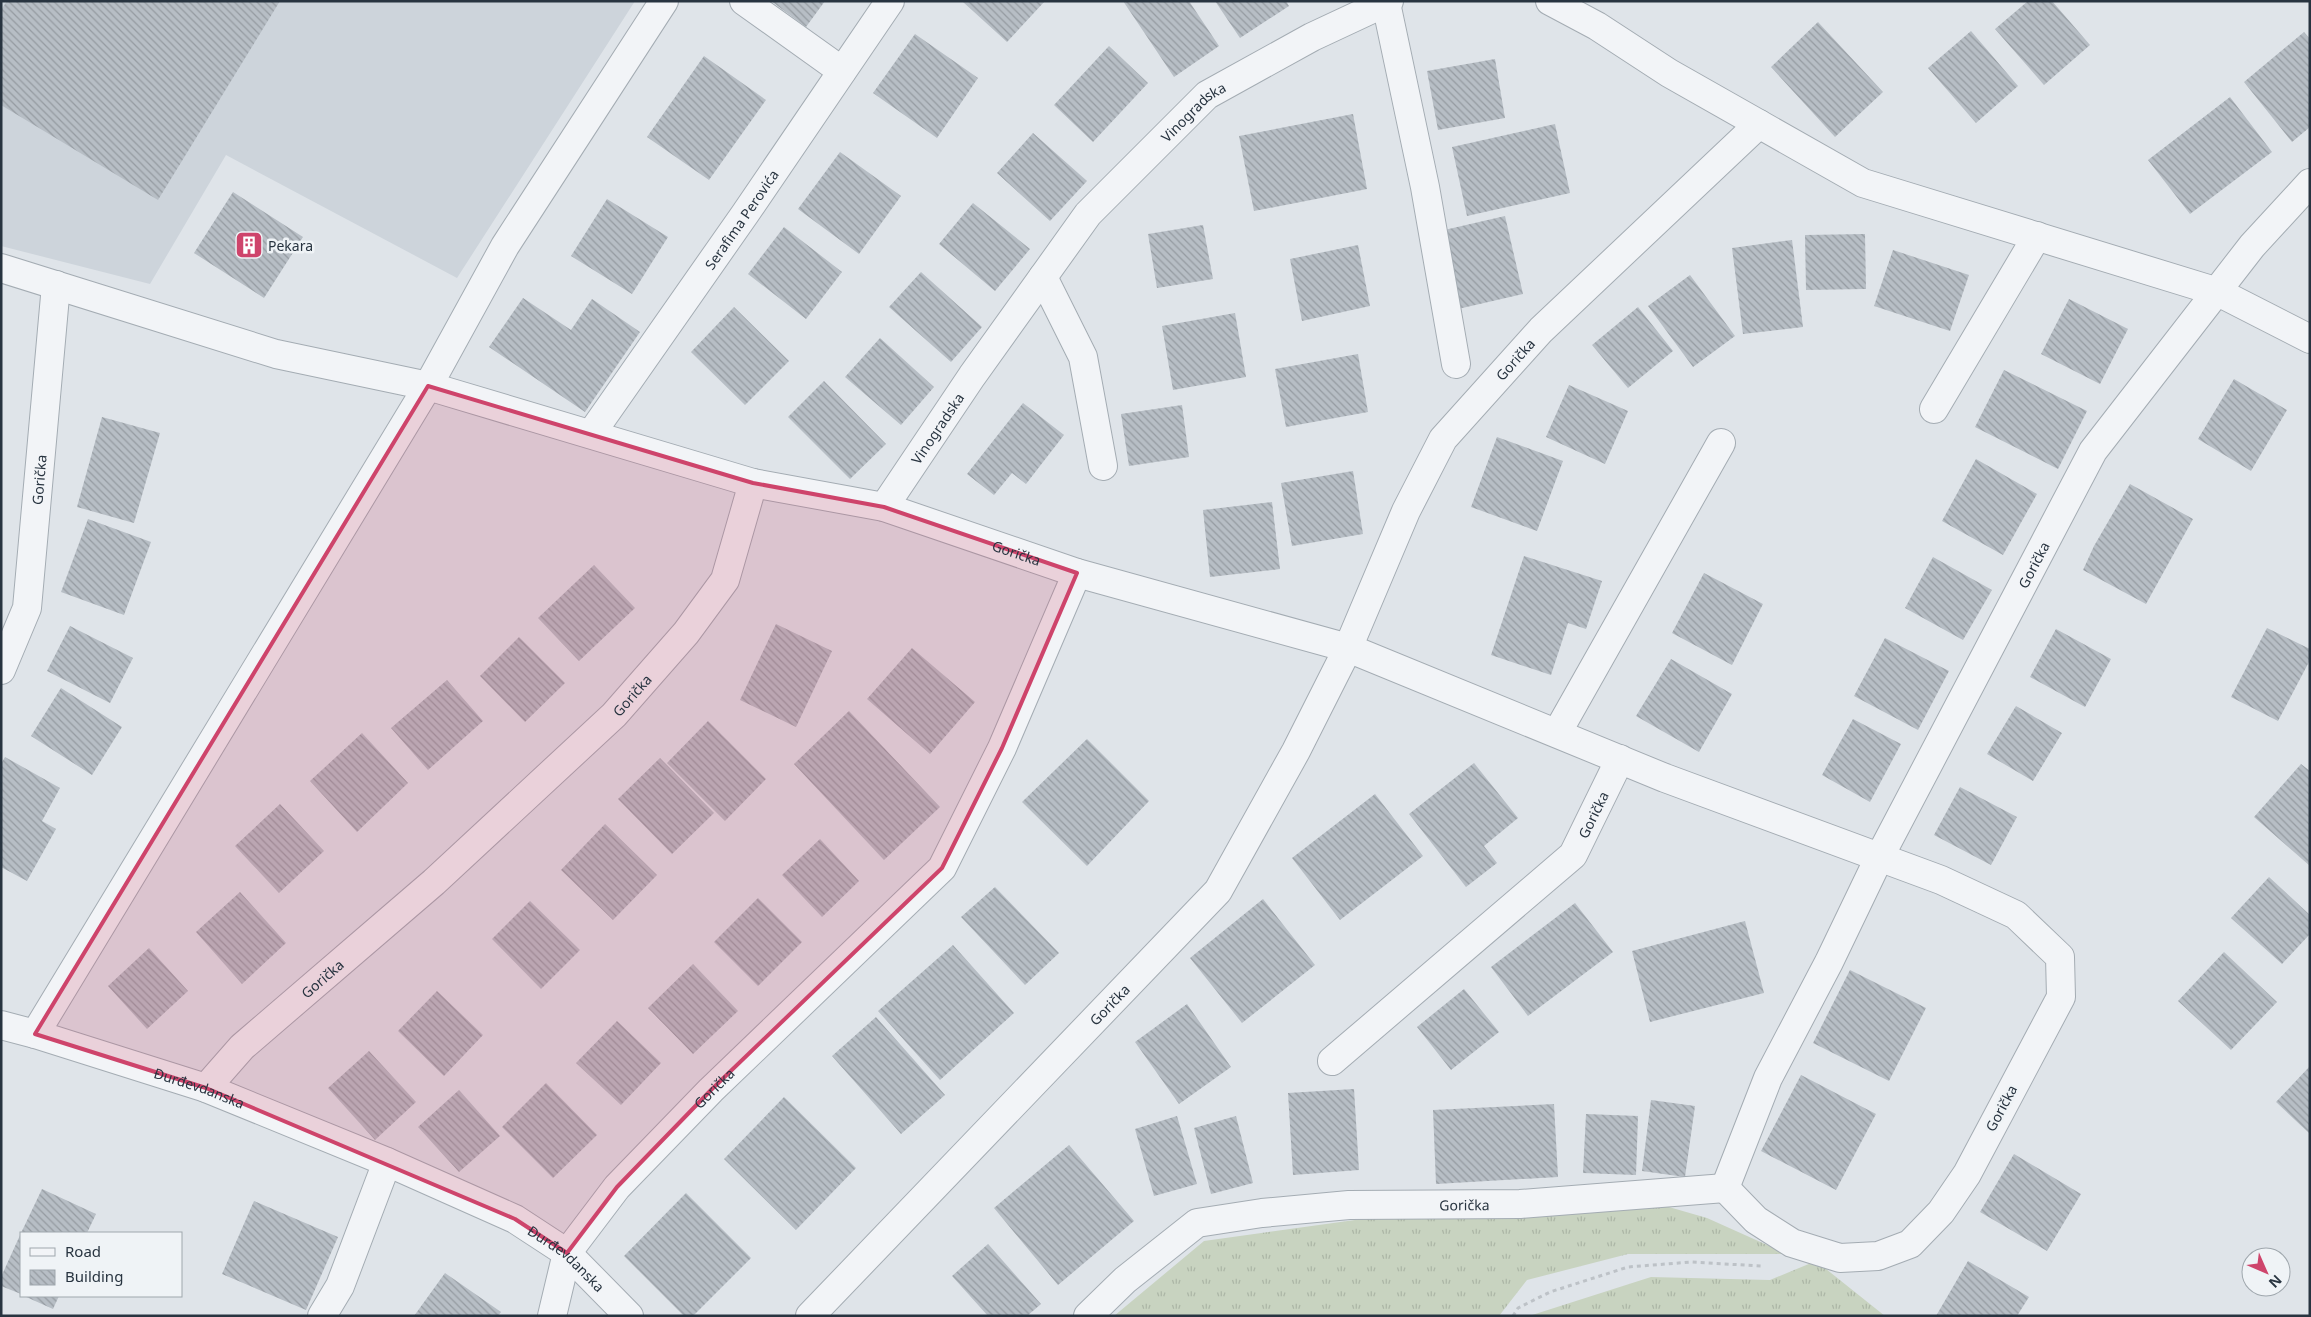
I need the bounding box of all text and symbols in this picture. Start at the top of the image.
street label: Vinogradska [1156,77,1229,146]
street label: Serafima Perovića [700,166,782,273]
building icon: Pekara [234,230,264,260]
place label: Pekara [268,236,313,255]
street label: Gorička [1491,334,1539,384]
street label: Vinogradska [906,389,968,467]
street label: Gorička [27,454,50,506]
street label: Gorička [990,535,1043,569]
street label: Gorička [2013,538,2053,591]
street label: Gorička [608,670,655,720]
street label: Gorička [1573,788,1612,841]
street label: Gorička [297,955,347,1002]
street label: Gorička [1085,980,1133,1029]
street label: Đurđevdanska [152,1063,248,1112]
street label: Gorička [689,1063,738,1112]
street label: Gorička [1981,1081,2021,1135]
street label: Gorička [1439,1195,1490,1214]
street label: Đurđevdanska [524,1221,609,1295]
legend [20,1232,182,1297]
text: Road [65,1241,101,1261]
north arrow [2241,1247,2291,1297]
text: Building [65,1266,123,1286]
text: N [2265,1271,2286,1292]

